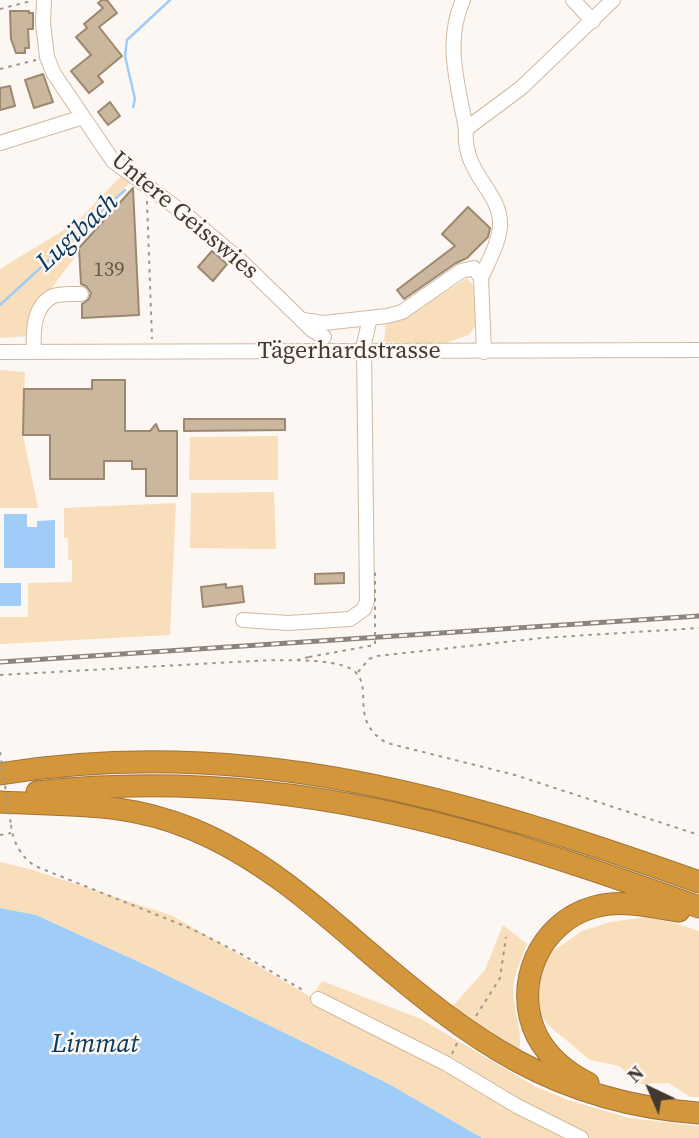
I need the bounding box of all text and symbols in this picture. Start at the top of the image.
street label: Untere Geisswies [104,146,264,286]
water label: Lugibach [31,187,125,279]
house number: 139 [93,258,125,284]
street label: Tägerhardstrasse [257,338,441,366]
water label: Limmat [51,1029,139,1061]
north arrow [615,1054,685,1124]
text: N [621,1060,649,1088]

